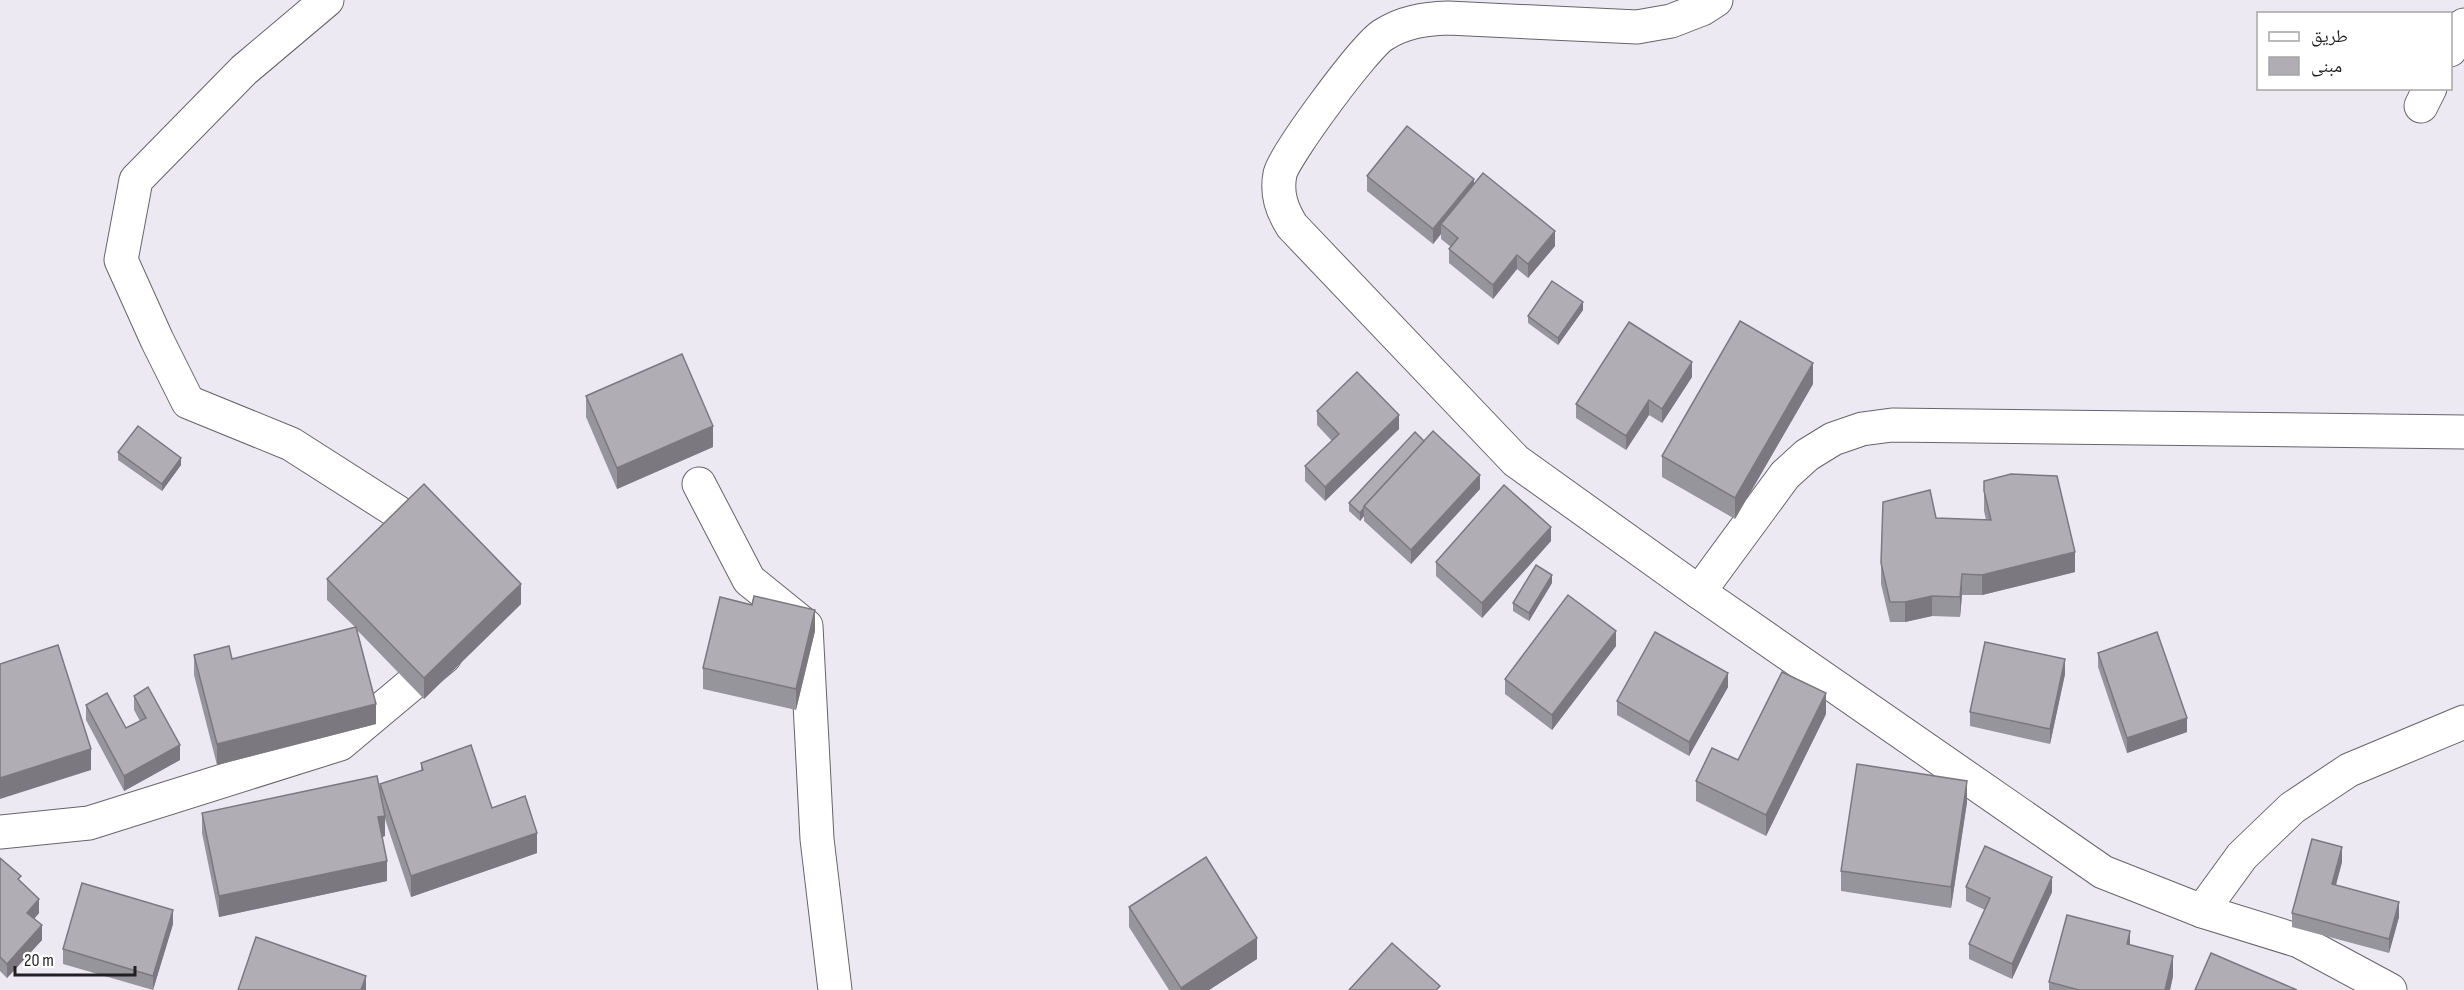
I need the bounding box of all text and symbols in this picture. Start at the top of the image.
legend [2257,12,2452,90]
text: طريق [2311,26,2348,47]
text: مبنى [2311,56,2342,77]
scale bar [15,939,135,977]
text: 20 m [24,950,54,971]

